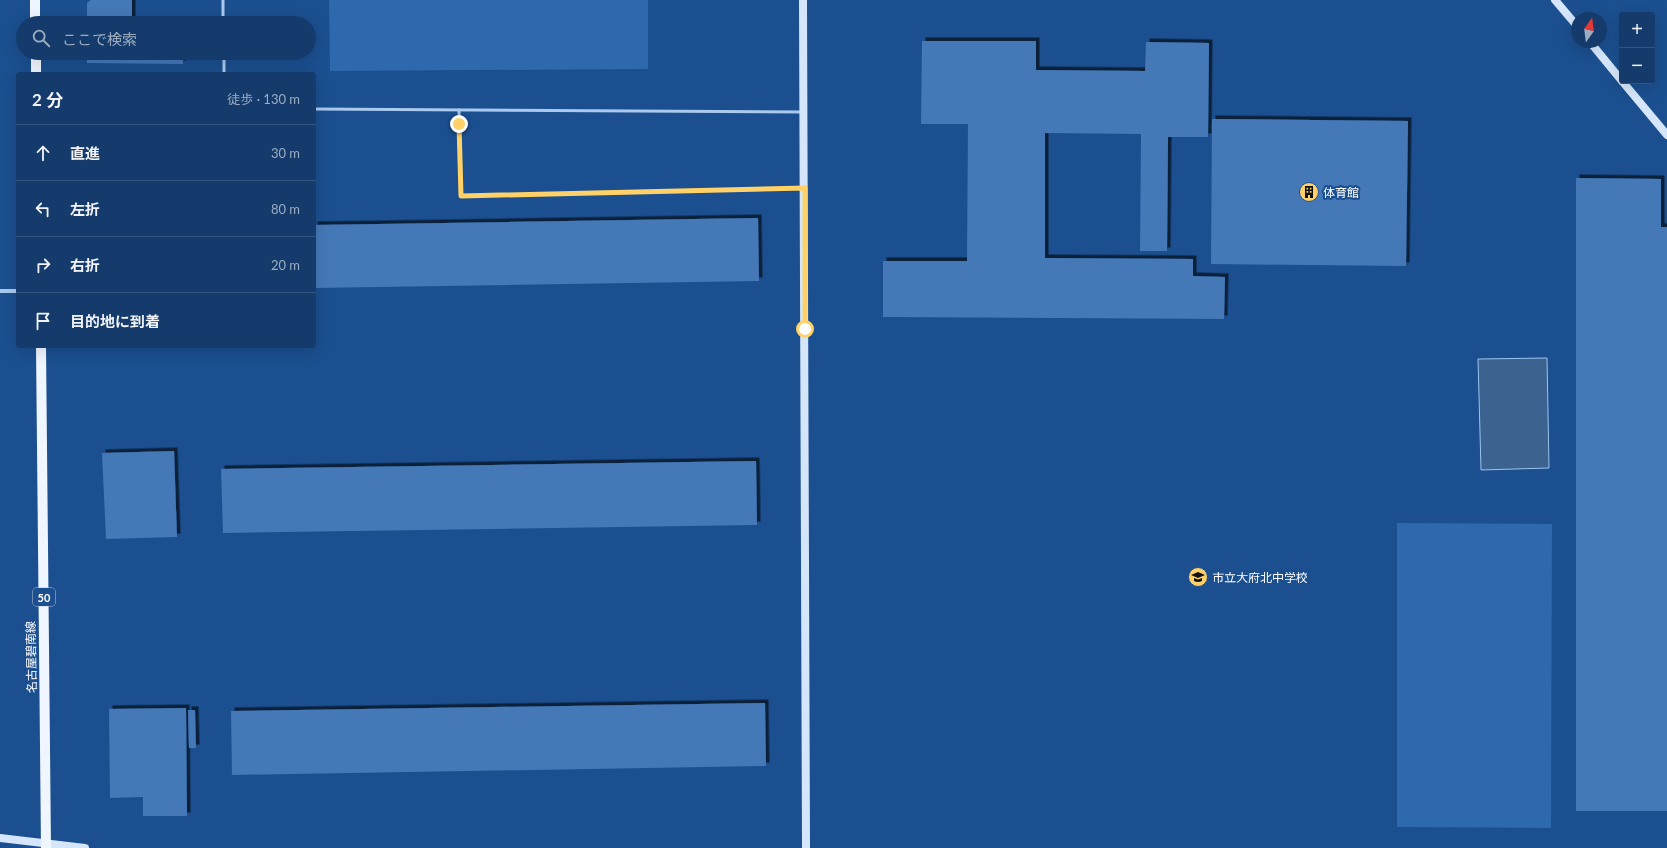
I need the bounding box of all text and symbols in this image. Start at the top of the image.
north arrow [1571,12,1607,48]
map controls [1619,12,1655,84]
button: + [1619,12,1655,48]
search box [16,16,316,60]
icon: search [30,27,52,49]
text: ここで検索 [62,30,137,48]
button: − [1619,48,1655,84]
text: 2 分 [32,89,63,110]
text: 徒歩 · 130 m [227,91,300,107]
route end [450,115,468,133]
icon: ahead [32,142,54,164]
text: 直進 [70,144,100,162]
text: 30 m [271,145,300,161]
building icon: 体育館 [1298,181,1320,203]
place label: 体育館 [1323,185,1359,200]
icon: left [32,198,54,220]
text: 左折 [70,200,100,218]
text: 80 m [271,201,300,217]
icon: right [32,254,54,276]
text: 右折 [70,256,100,274]
text: 20 m [271,257,300,273]
icon: arrive [32,310,54,332]
text: 目的地に到着 [70,312,160,330]
route start [796,320,814,338]
school or university icon: 市立大府北中学校 [1187,566,1209,588]
place label: 市立大府北中学校 [1212,570,1308,585]
road number: 50 [33,588,55,606]
street label: 名古屋碧南線 [23,621,39,693]

